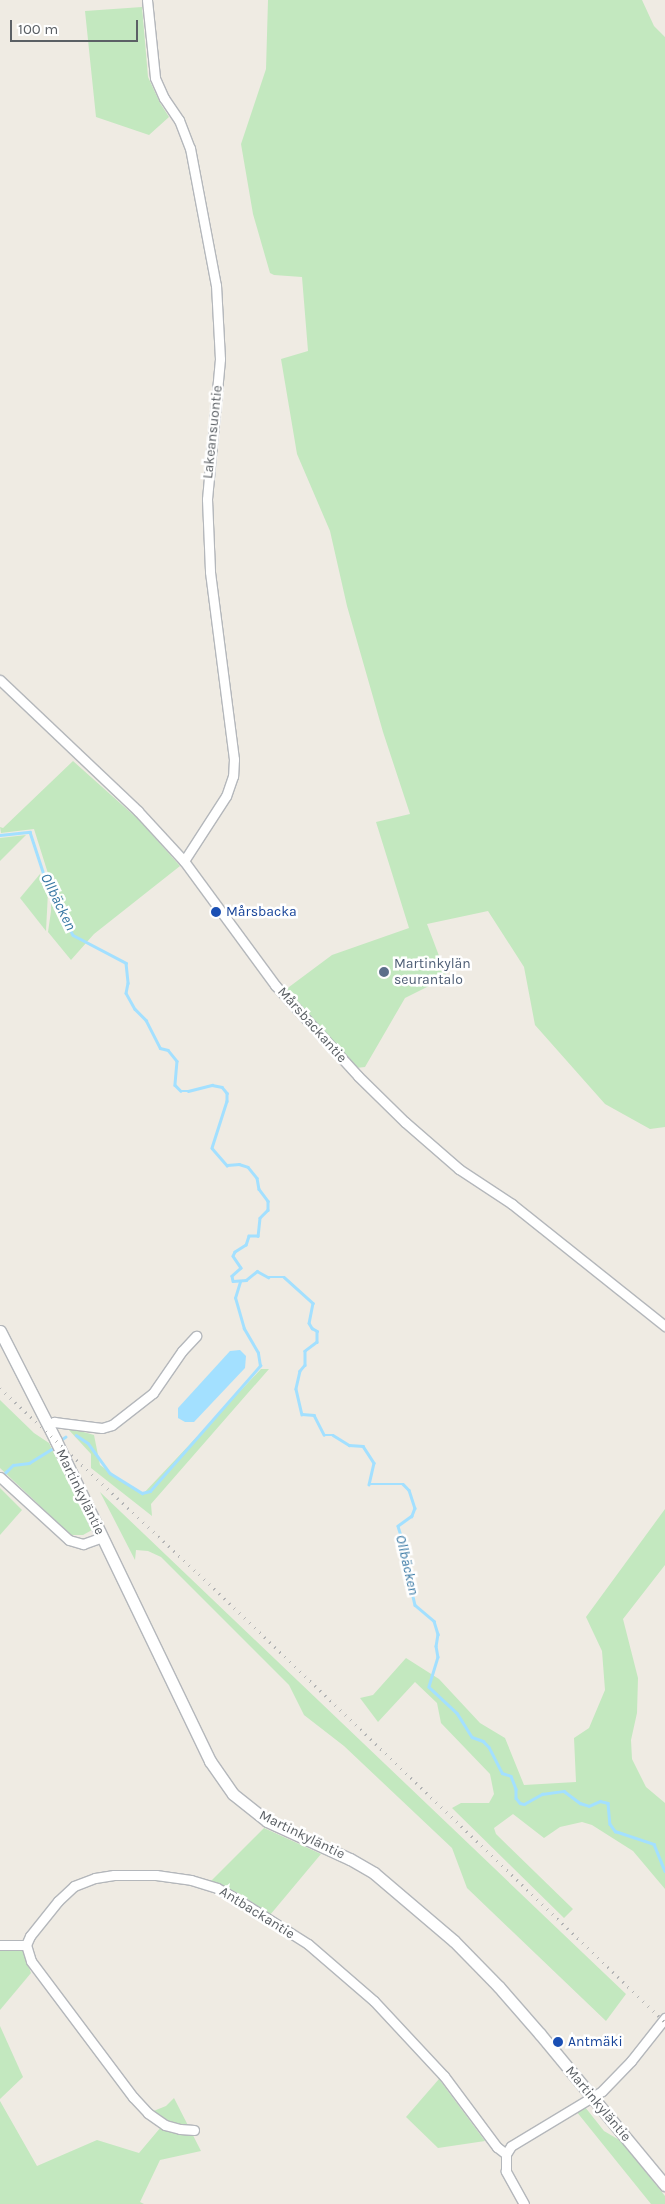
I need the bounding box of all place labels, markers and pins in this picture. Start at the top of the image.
place label: Mårsbacka [226,904,297,920]
marker: Mårsbacka [210,906,222,918]
place label: Martinkylän seurantalo [394,956,471,989]
marker: Martinkylän seurantalo [378,966,390,978]
place label: Antmäki [568,2034,623,2050]
marker: Antmäki [552,2036,564,2048]

